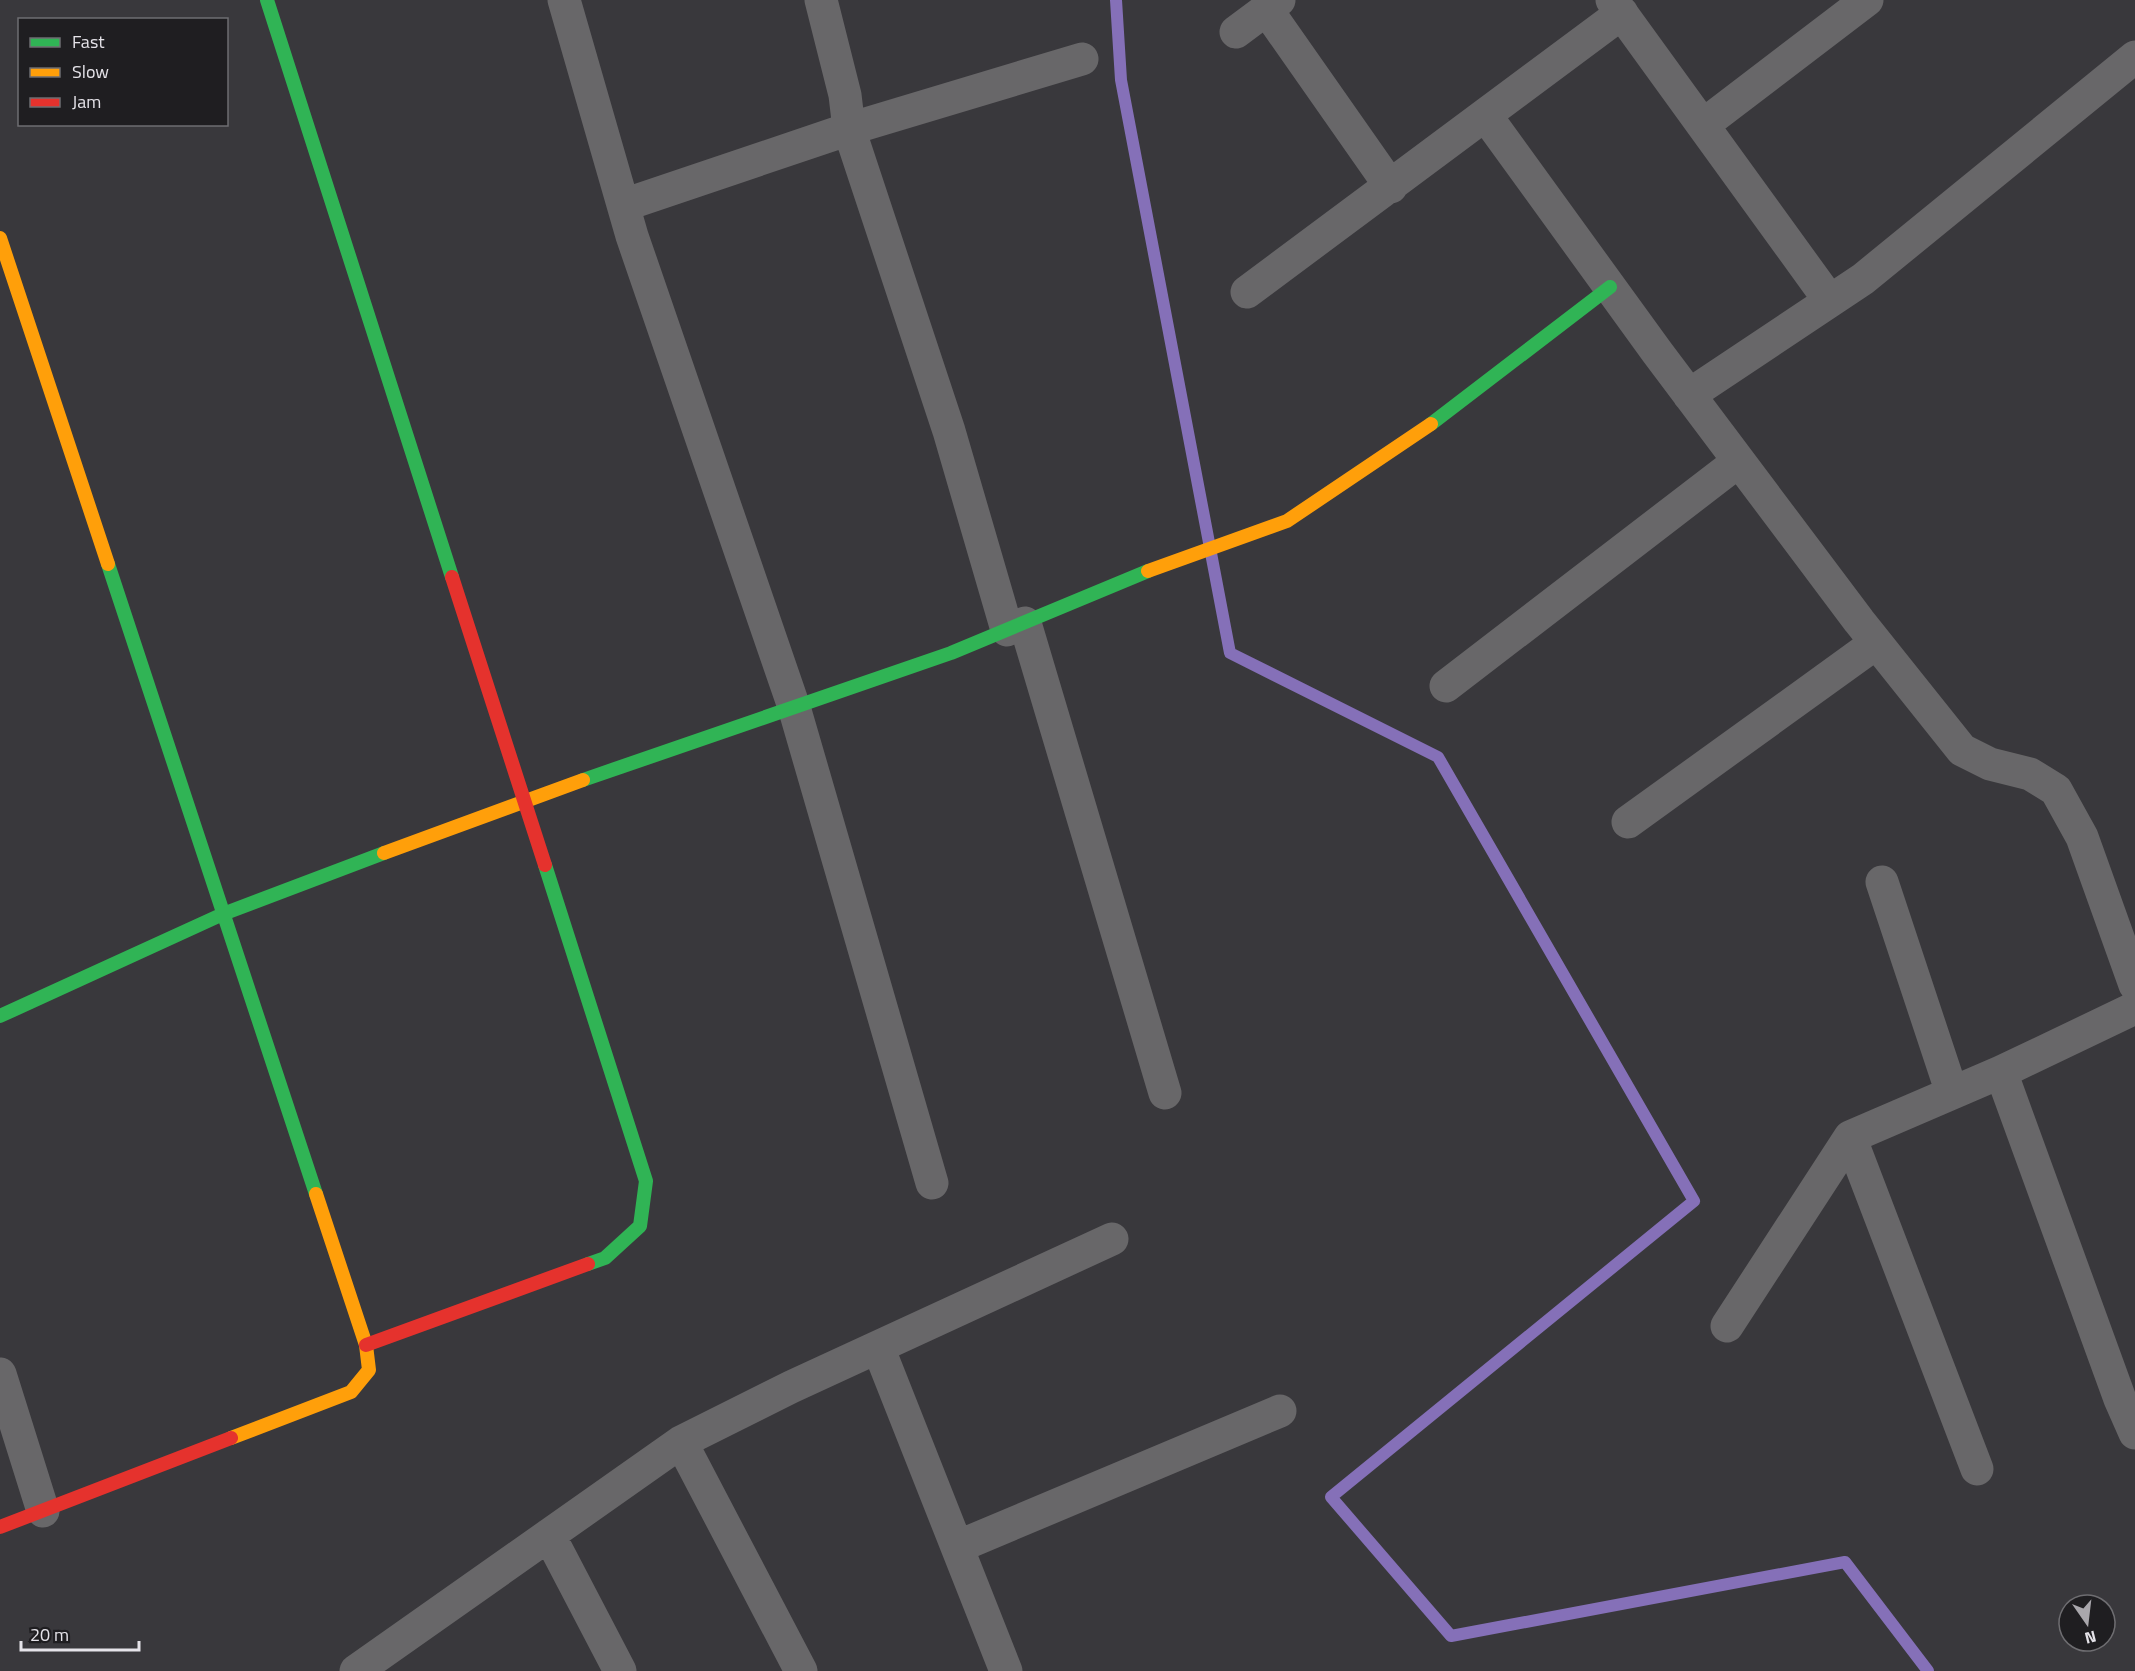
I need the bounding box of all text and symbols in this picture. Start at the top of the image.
legend [18,18,228,126]
text: Fast [72,28,105,55]
text: Slow [72,58,109,85]
text: Jam [72,88,101,115]
north arrow [2057,1593,2117,1653]
scale bar [21,1614,140,1652]
text: 20 m [30,1621,69,1648]
text: N [2082,1625,2099,1651]

